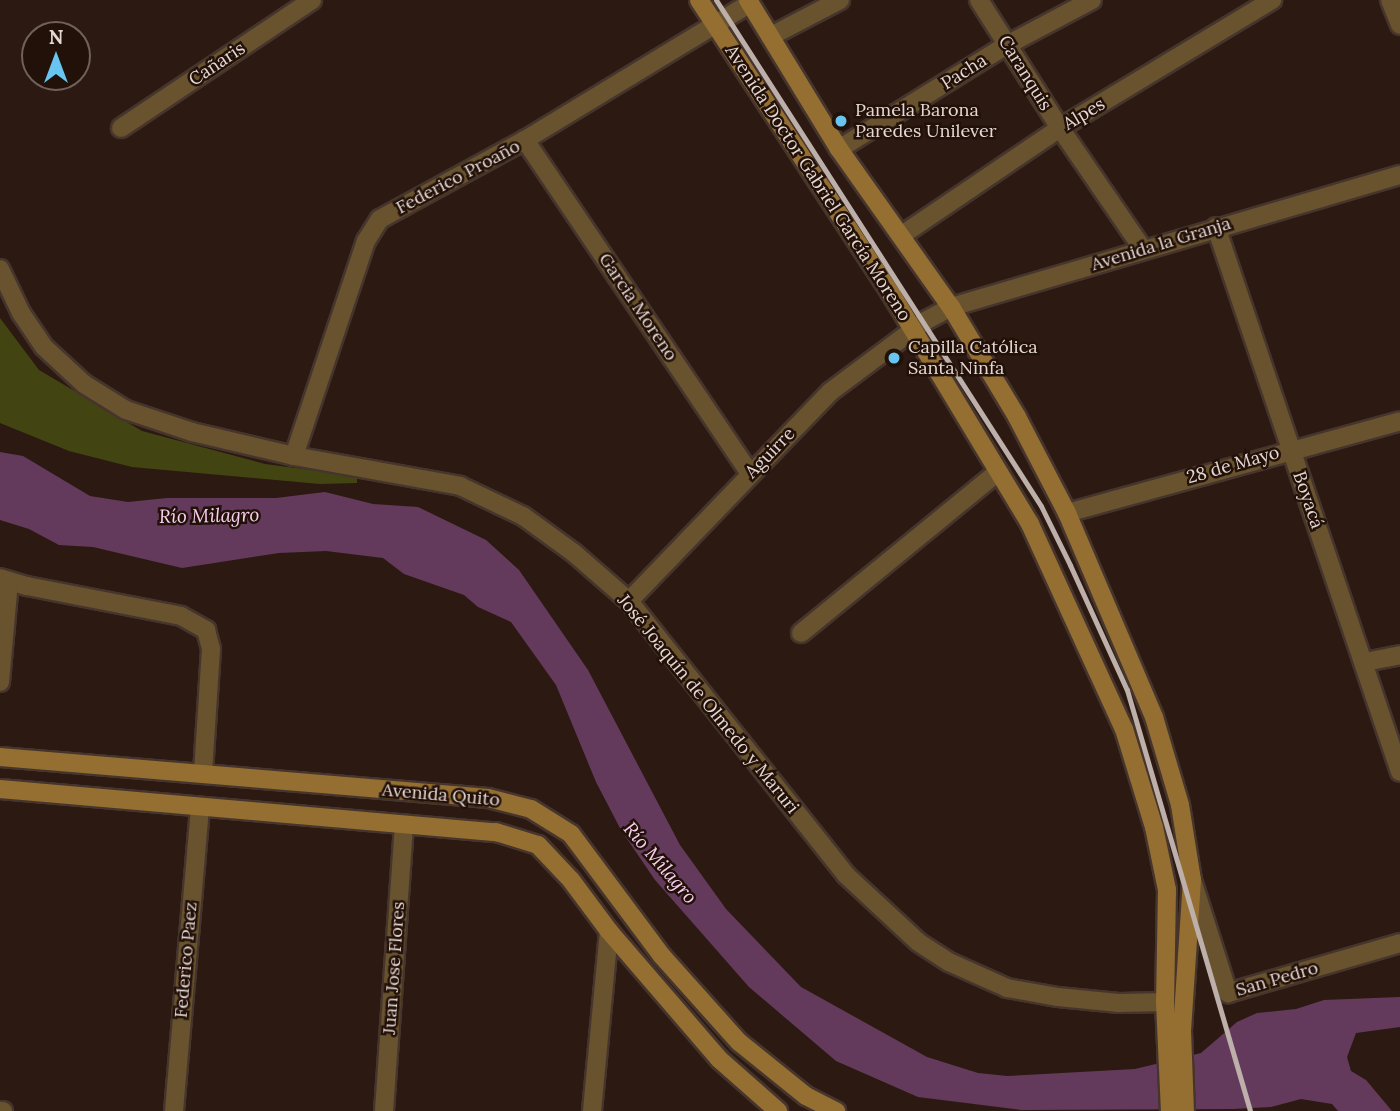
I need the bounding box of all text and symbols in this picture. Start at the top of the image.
north arrow [21,21,91,91]
text: N [49,25,63,49]
street label: Caranquis [994,32,1056,114]
street label: Cañaris [185,37,249,91]
street label: Avenida Doctor Gabriel García Moreno [721,41,915,325]
street label: Pacha [937,50,991,94]
street label: Alpes [1059,93,1109,135]
place label: Pamela Barona Paredes Unilever [855,100,997,142]
marker: Pamela Barona Paredes Unilever [833,113,849,129]
street label: Federico Proaño [392,135,524,219]
street label: Avenida la Granja [1089,213,1233,275]
street label: Garcia Moreno [594,249,682,365]
place label: Capilla Católica Santa Ninfa [908,337,1038,380]
marker: Capilla Católica Santa Ninfa [886,350,902,366]
street label: Aguirre [741,423,799,483]
street label: 28 de Mayo [1184,441,1282,489]
street label: Boyacá [1288,468,1328,532]
water label: Río Milagro [159,504,259,528]
street label: José Joaquín de Olmedo y Maruri [613,590,803,818]
street label: Avenida Quito [381,779,501,811]
water label: Río Milagro [618,818,702,908]
street label: Federico Paez [170,901,202,1019]
street label: Juan Jose Flores [379,901,409,1035]
street label: San Pedro [1233,957,1321,1001]

